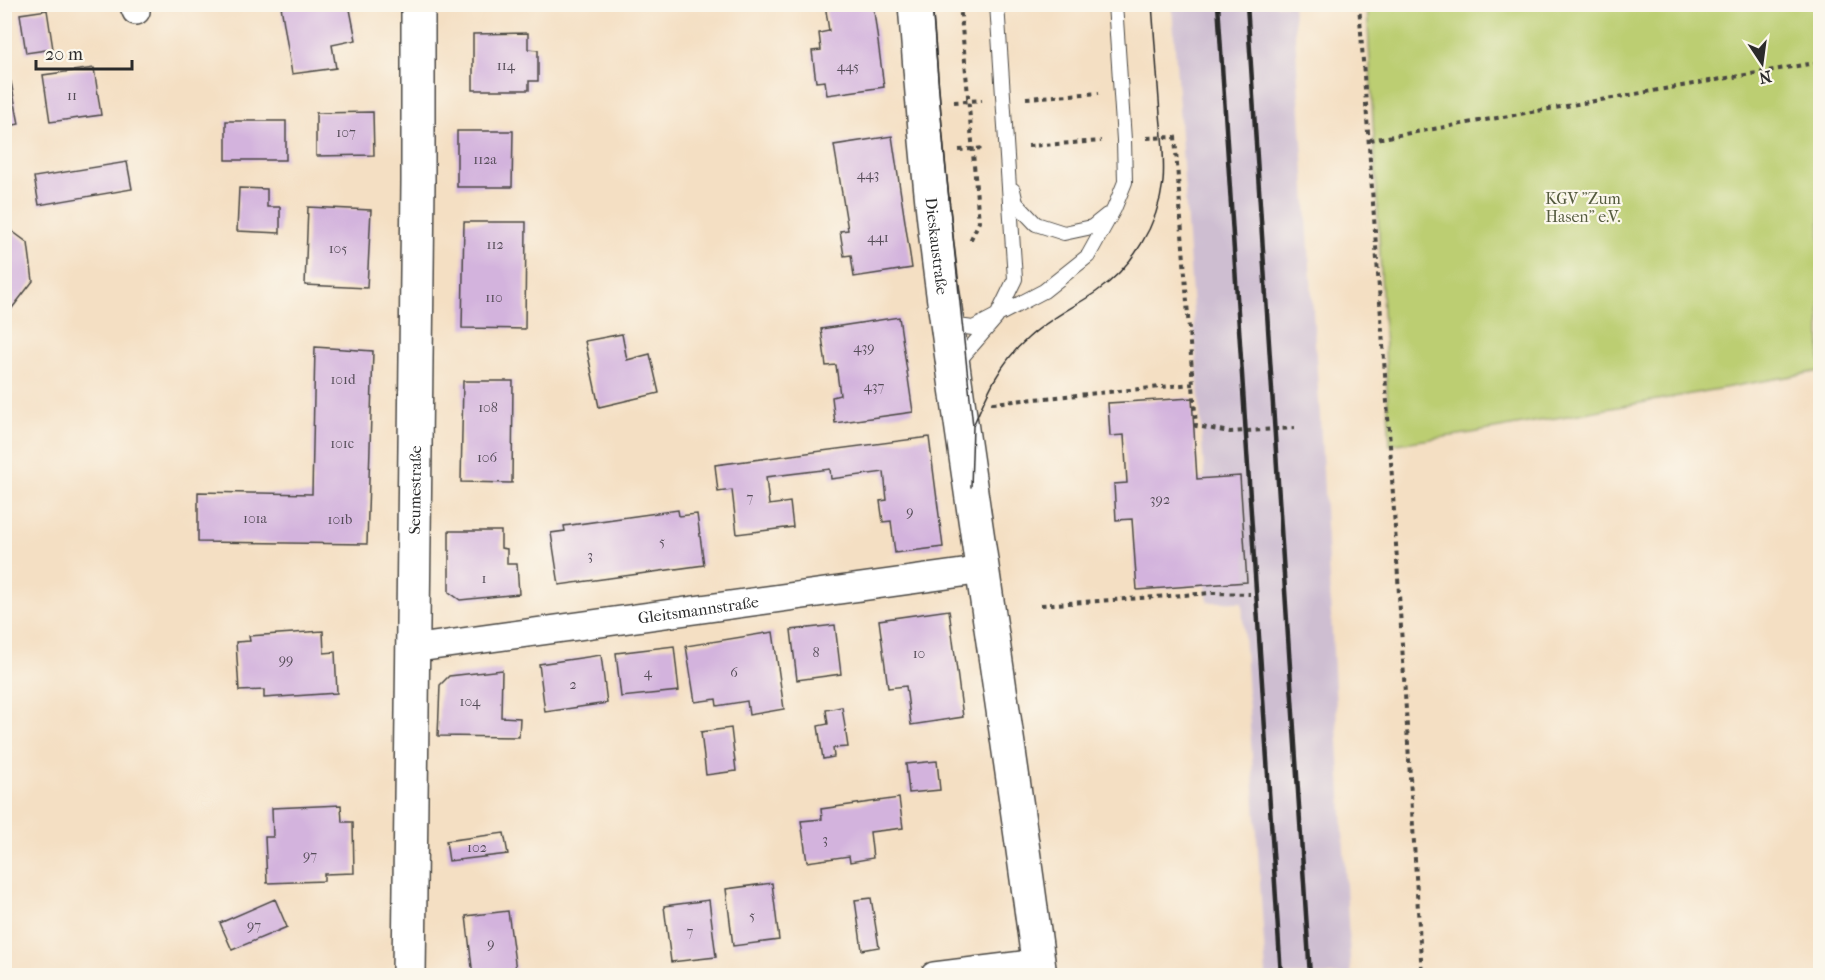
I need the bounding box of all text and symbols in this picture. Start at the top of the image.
scale bar [36,33,132,71]
north arrow [1732,33,1792,93]
text: 20 m [45,44,83,65]
house number: 114 [497,57,516,74]
house number: 445 [837,58,859,75]
text: N [1756,67,1773,88]
house number: 11 [67,87,77,104]
house number: 107 [336,124,356,141]
house number: 112a [473,151,497,168]
house number: 443 [857,166,879,183]
park label: KGV "Zum Hasen" e.V. [1545,189,1621,226]
street label: Dieskaustraße [922,196,952,296]
house number: 441 [867,229,889,246]
house number: 112 [486,236,504,253]
house number: 105 [329,240,347,257]
house number: 110 [485,289,503,306]
house number: 439 [853,339,875,356]
house number: 101d [330,371,356,388]
house number: 437 [864,378,885,395]
house number: 108 [478,399,498,416]
house number: 101c [330,435,354,452]
street label: Seumestraße [405,445,425,535]
house number: 106 [477,449,498,466]
house number: 7 [747,489,754,506]
house number: 392 [1150,491,1170,508]
house number: 9 [906,503,914,520]
house number: 101a [243,510,268,527]
house number: 101b [328,511,352,528]
house number: 5 [659,533,665,550]
house number: 3 [587,547,593,564]
house number: 1 [482,570,487,587]
street label: Gleitsmannstraße [637,592,760,628]
house number: 8 [812,644,820,661]
house number: 10 [913,645,925,662]
house number: 99 [279,651,293,668]
house number: 4 [644,664,653,681]
house number: 6 [730,664,738,681]
house number: 2 [569,676,577,693]
house number: 104 [460,693,481,710]
house number: 3 [822,831,828,848]
house number: 102 [467,839,487,856]
house number: 97 [303,847,317,864]
house number: 5 [749,907,755,924]
house number: 97 [247,917,261,934]
house number: 7 [687,923,694,940]
house number: 9 [487,935,495,952]

